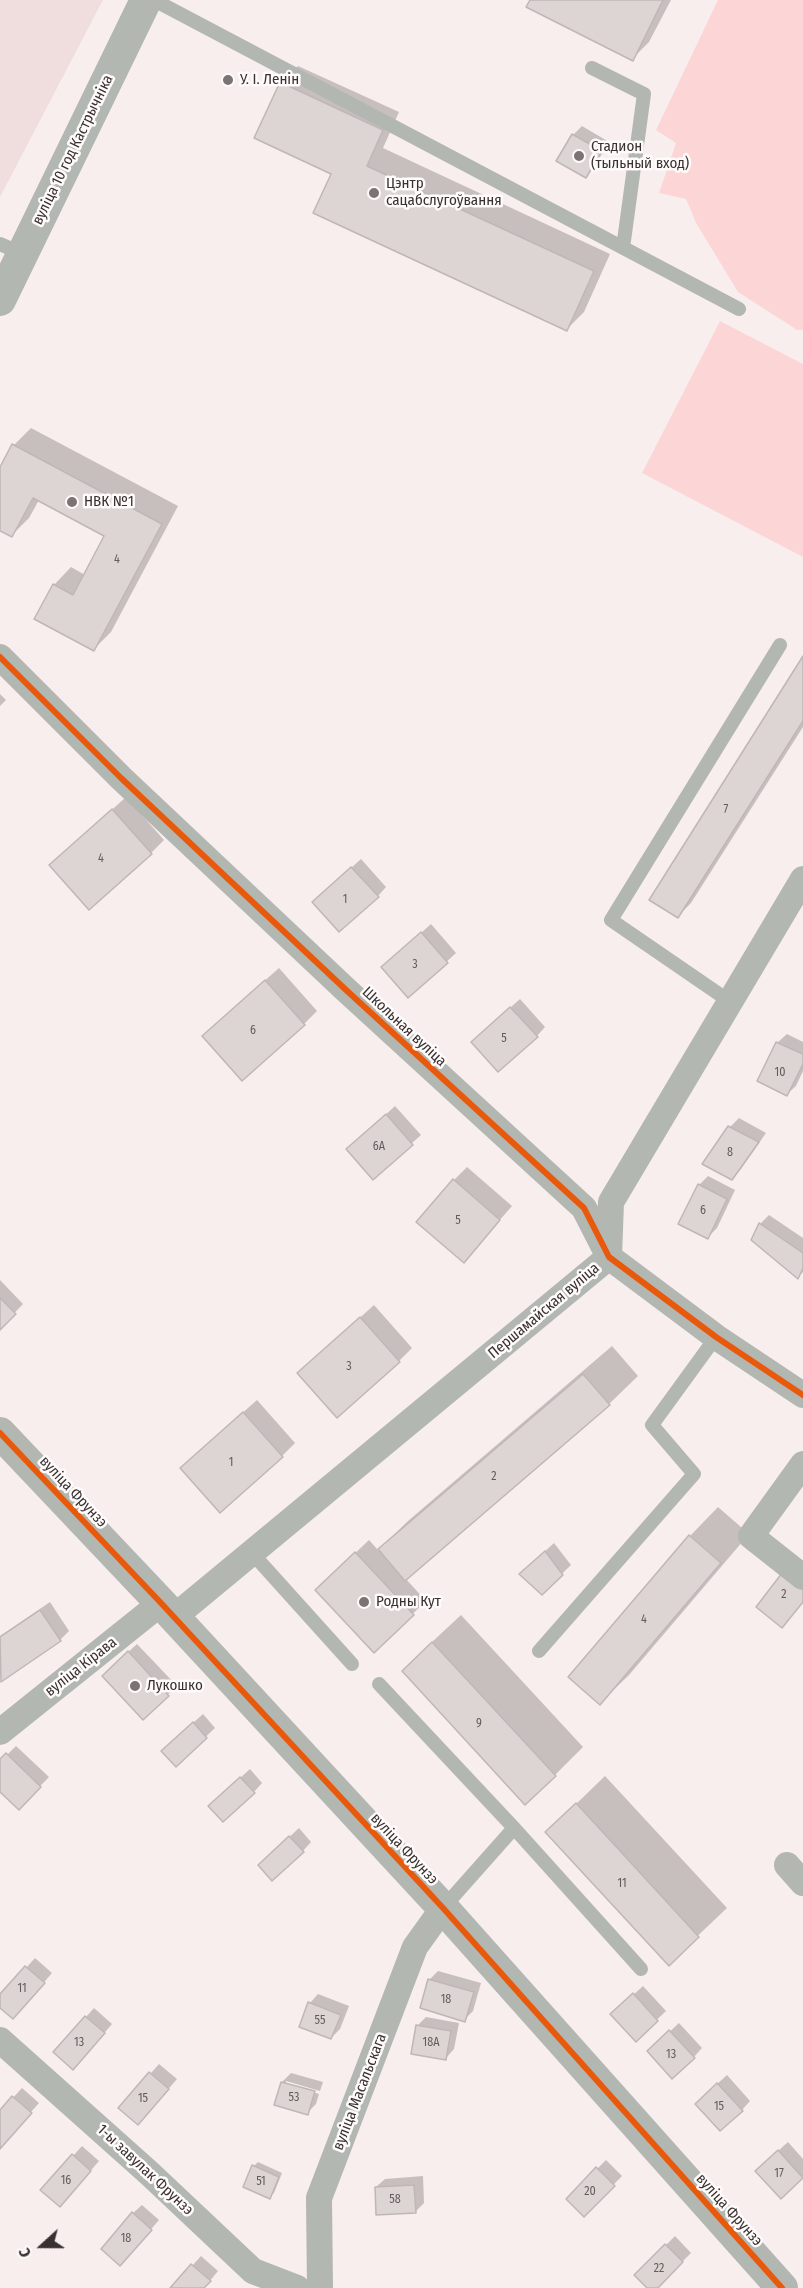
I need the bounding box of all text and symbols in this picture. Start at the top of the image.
place label: У. І. Ленін [240,71,299,89]
street label: вуліца 10 год Кастрычніка [29,72,117,228]
marker: У. І. Ленін [221,73,235,87]
place label: Стадион (тыльный вход) [591,138,689,173]
marker: Стадион (тыльный вход) [572,149,586,163]
place label: Цэнтр сацабслугоўвання [386,175,502,210]
marker: Цэнтр сацабслугоўвання [367,186,381,200]
place label: НВК №1 [84,493,134,511]
marker: НВК №1 [65,495,79,509]
house number: 4 [114,553,120,567]
house number: 7 [724,803,728,817]
house number: 4 [98,852,104,866]
house number: 1 [343,893,347,907]
house number: 3 [412,958,418,972]
street label: Школьная вуліца [358,983,450,1071]
house number: 6 [250,1024,256,1038]
house number: 5 [501,1032,507,1046]
house number: 10 [775,1066,785,1080]
house number: 6А [373,1140,385,1154]
house number: 8 [727,1146,733,1160]
house number: 6 [700,1204,706,1218]
house number: 5 [455,1214,461,1228]
street label: Першамайская вуліца [485,1259,603,1363]
house number: 3 [346,1360,352,1374]
street label: вуліца Фрунзэ [35,1453,111,1531]
house number: 1 [229,1456,233,1470]
house number: 2 [491,1470,497,1484]
house number: 2 [781,1588,787,1602]
place label: Родны Кут [376,1593,441,1611]
marker: Родны Кут [357,1595,371,1609]
house number: 4 [641,1613,647,1627]
street label: вуліца Кірава [42,1633,120,1701]
place label: Лукошко [147,1677,203,1695]
marker: Лукошко [128,1679,142,1693]
house number: 9 [476,1717,482,1731]
street label: вуліца Фрунзэ [366,1810,442,1888]
house number: 11 [617,1877,627,1891]
house number: 11 [17,1982,27,1996]
house number: 18 [441,1993,451,2007]
house number: 55 [315,2014,325,2028]
street label: вуліца Масальскага [329,2031,391,2153]
house number: 13 [74,2036,84,2050]
house number: 18А [423,2036,439,2050]
house number: 13 [666,2048,676,2062]
house number: 53 [289,2091,299,2105]
house number: 15 [138,2092,148,2106]
house number: 15 [714,2100,724,2114]
street label: 1-ы завулак Фрунзэ [93,2121,197,2219]
house number: 17 [774,2167,784,2181]
street label: вуліца Фрунзэ [692,2170,766,2250]
house number: 16 [61,2174,71,2188]
house number: 51 [256,2175,266,2189]
house number: 20 [584,2185,596,2199]
house number: 58 [389,2193,401,2207]
north arrow [12,2216,72,2276]
house number: 18 [121,2232,131,2246]
text: С [14,2245,35,2260]
house number: 22 [654,2262,664,2276]

